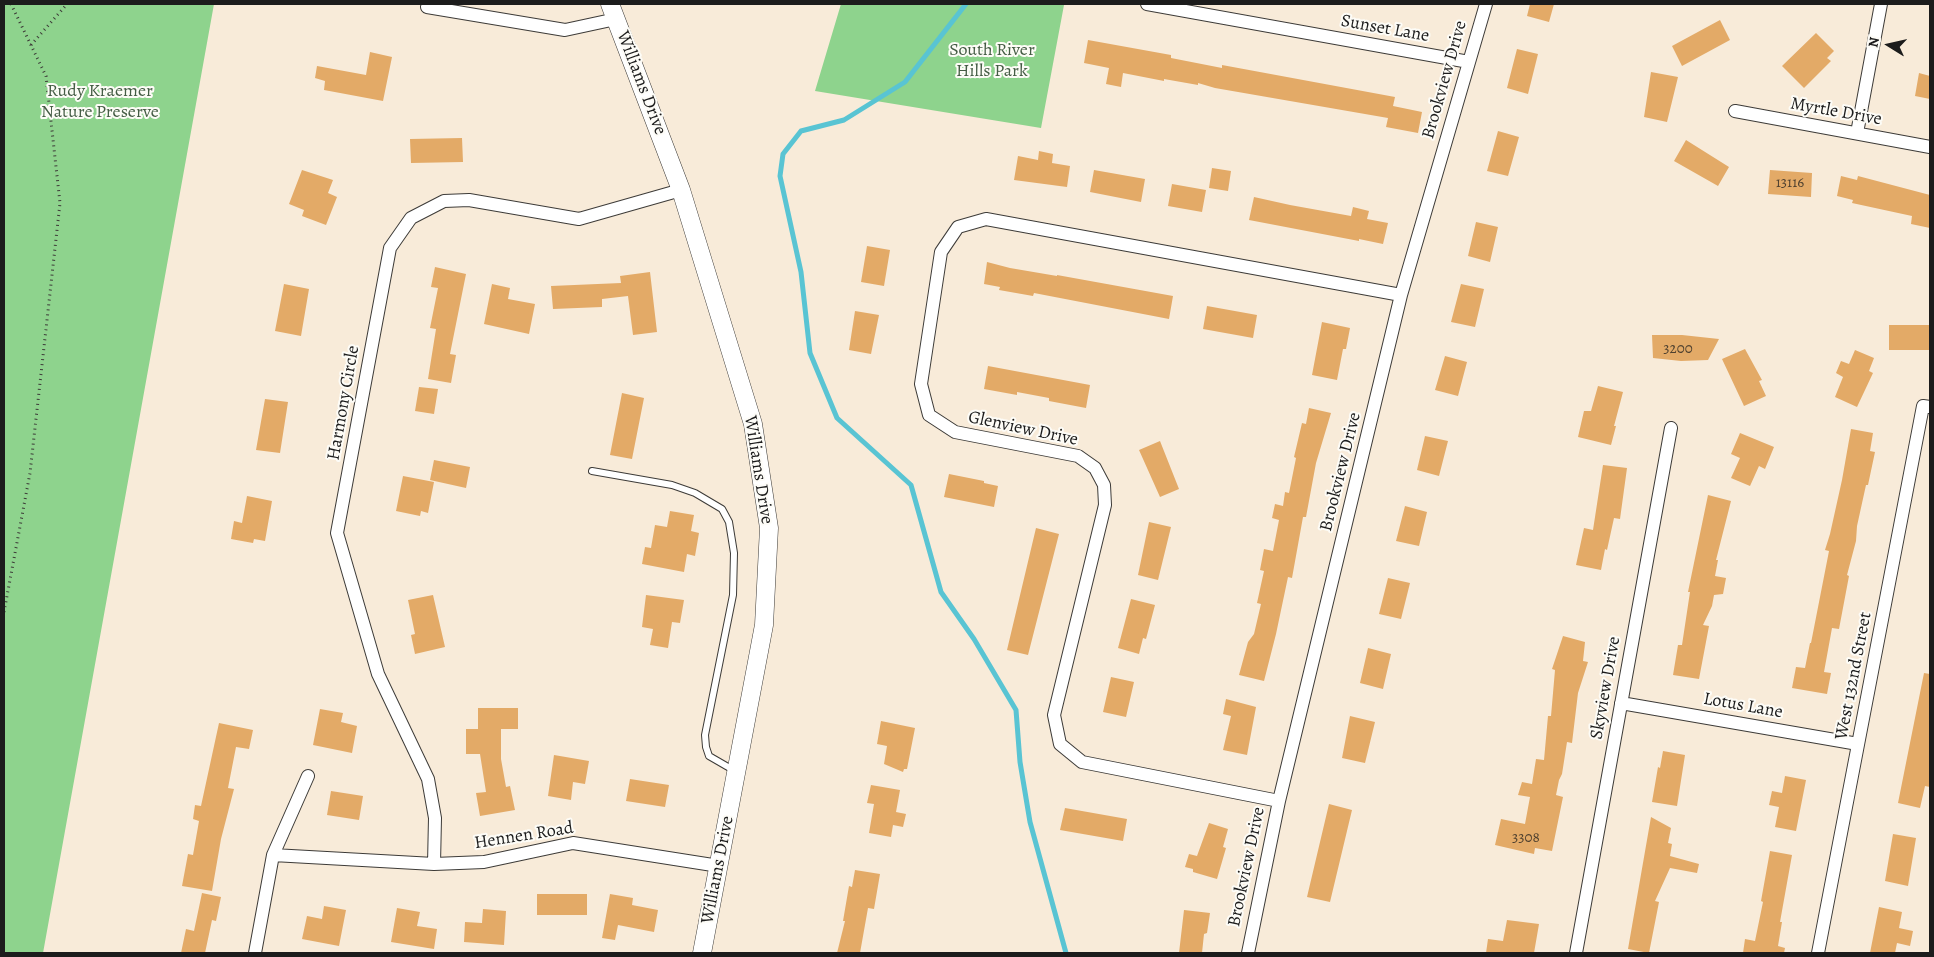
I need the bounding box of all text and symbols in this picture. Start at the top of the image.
street label: Sunset Lane [1339,11,1431,47]
street label: Brookview Drive [1418,18,1472,142]
north arrow [1864,20,1914,70]
street label: Williams Drive [611,28,671,138]
text: N [1863,36,1884,49]
park label: South River Hills Park [949,40,1035,82]
park label: Rudy Kraemer Nature Preserve [41,81,159,124]
street label: Myrtle Drive [1789,93,1883,131]
house number: 13116 [1776,174,1804,192]
house number: 3200 [1663,340,1693,358]
street label: Harmony Circle [323,344,365,462]
street label: Glenview Drive [966,407,1080,451]
street label: Brookview Drive [1316,410,1366,534]
street label: Williams Drive [739,414,777,526]
street label: West 132nd Street [1831,610,1877,742]
street label: Skyview Drive [1586,635,1626,741]
street label: Lotus Lane [1702,688,1784,724]
street label: Brookview Drive [1224,805,1270,929]
street label: Williams Drive [697,814,739,926]
street label: Hennen Road [473,818,575,854]
house number: 3308 [1512,829,1540,847]

